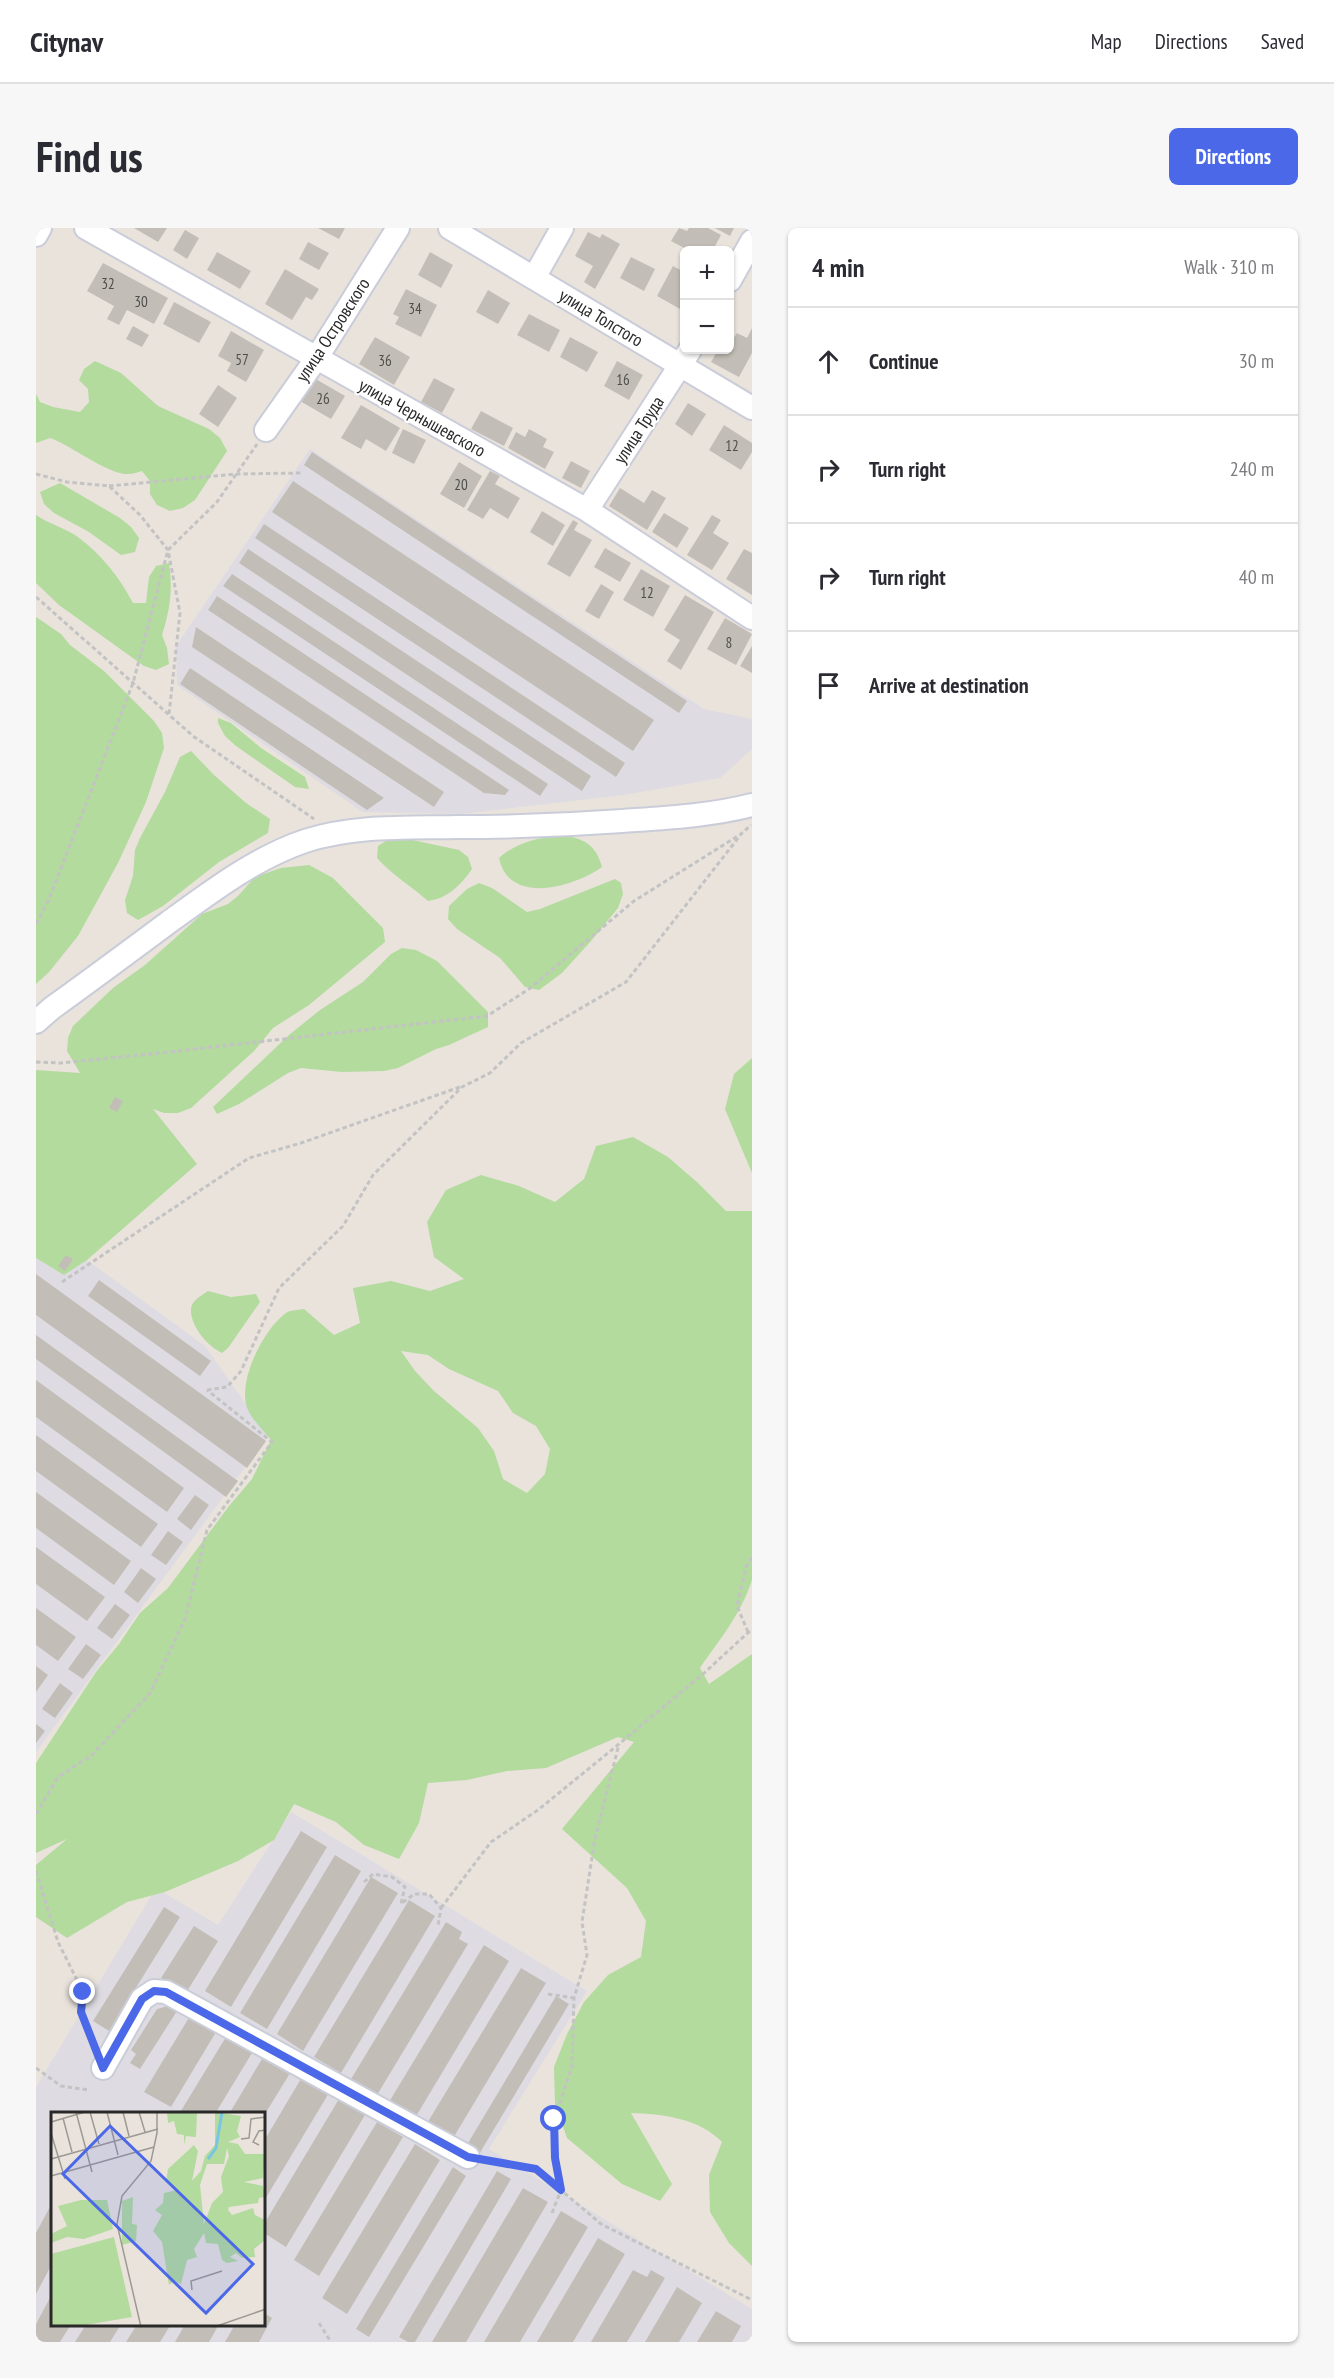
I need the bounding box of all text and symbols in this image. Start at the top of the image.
text: Citynav [30,23,103,60]
text: Map [1091,28,1122,55]
text: Directions [1155,28,1228,55]
text: Saved [1261,28,1304,55]
button: Directions [1169,128,1298,185]
text: Find us [36,129,143,184]
map controls [680,246,734,354]
button: + [680,246,734,300]
text: 4 min [812,251,865,284]
text: Walk · 310 m [1184,254,1274,280]
street label: улица Островского [290,273,375,386]
house number: 32 [101,274,115,293]
street label: улица Толстого [555,284,648,352]
house number: 30 [134,292,148,311]
house number: 34 [408,299,422,318]
button: − [680,300,734,354]
icon: ahead [812,345,845,378]
text: Continue [869,347,939,375]
text: 30 m [1239,348,1274,374]
house number: 57 [235,350,249,369]
house number: 36 [378,351,392,370]
house number: 16 [616,370,630,389]
street label: улица Чернышевского [355,373,490,462]
house number: 26 [316,389,330,408]
street label: улица Труда [608,392,669,468]
house number: 12 [725,436,739,455]
icon: right [812,453,845,486]
text: Turn right [869,455,946,483]
text: 240 m [1230,456,1274,482]
house number: 20 [454,475,468,494]
icon: right [812,561,845,594]
text: Turn right [869,563,946,591]
text: 40 m [1239,564,1274,590]
house number: 12 [640,583,654,602]
house number: 8 [726,633,732,652]
icon: arrive [812,669,845,702]
text: Arrive at destination [869,671,1029,699]
route end [69,1978,95,2004]
route start [540,2105,566,2131]
inset map [51,2112,266,2327]

